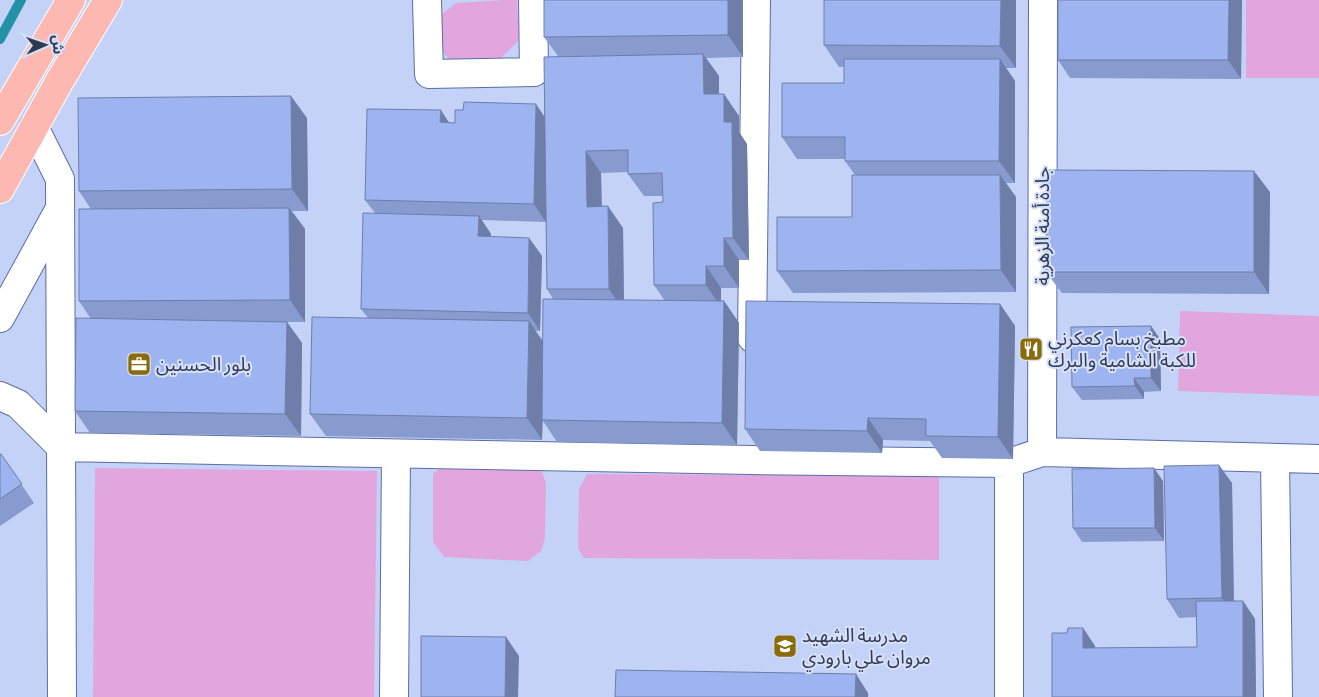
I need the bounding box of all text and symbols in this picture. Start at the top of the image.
north arrow [20,20,70,70]
text: ش [50,35,64,54]
street label: جادة أمنة الزهرية [1032,167,1054,285]
place label: مطبخ بسام كعكرني للكبة الشامية والبرك [1048,330,1196,372]
restaurant icon: مطبخ بسام كعكرني للكبة الشامية والبرك [1018,336,1044,362]
office icon: بلور الحسنين [126,351,152,377]
place label: بلور الحسنين [156,356,251,376]
place label: مدرسة الشهيد مروان علي بارودي [802,627,931,672]
school or university icon: مدرسة الشهيد مروان علي بارودي [772,633,798,659]

